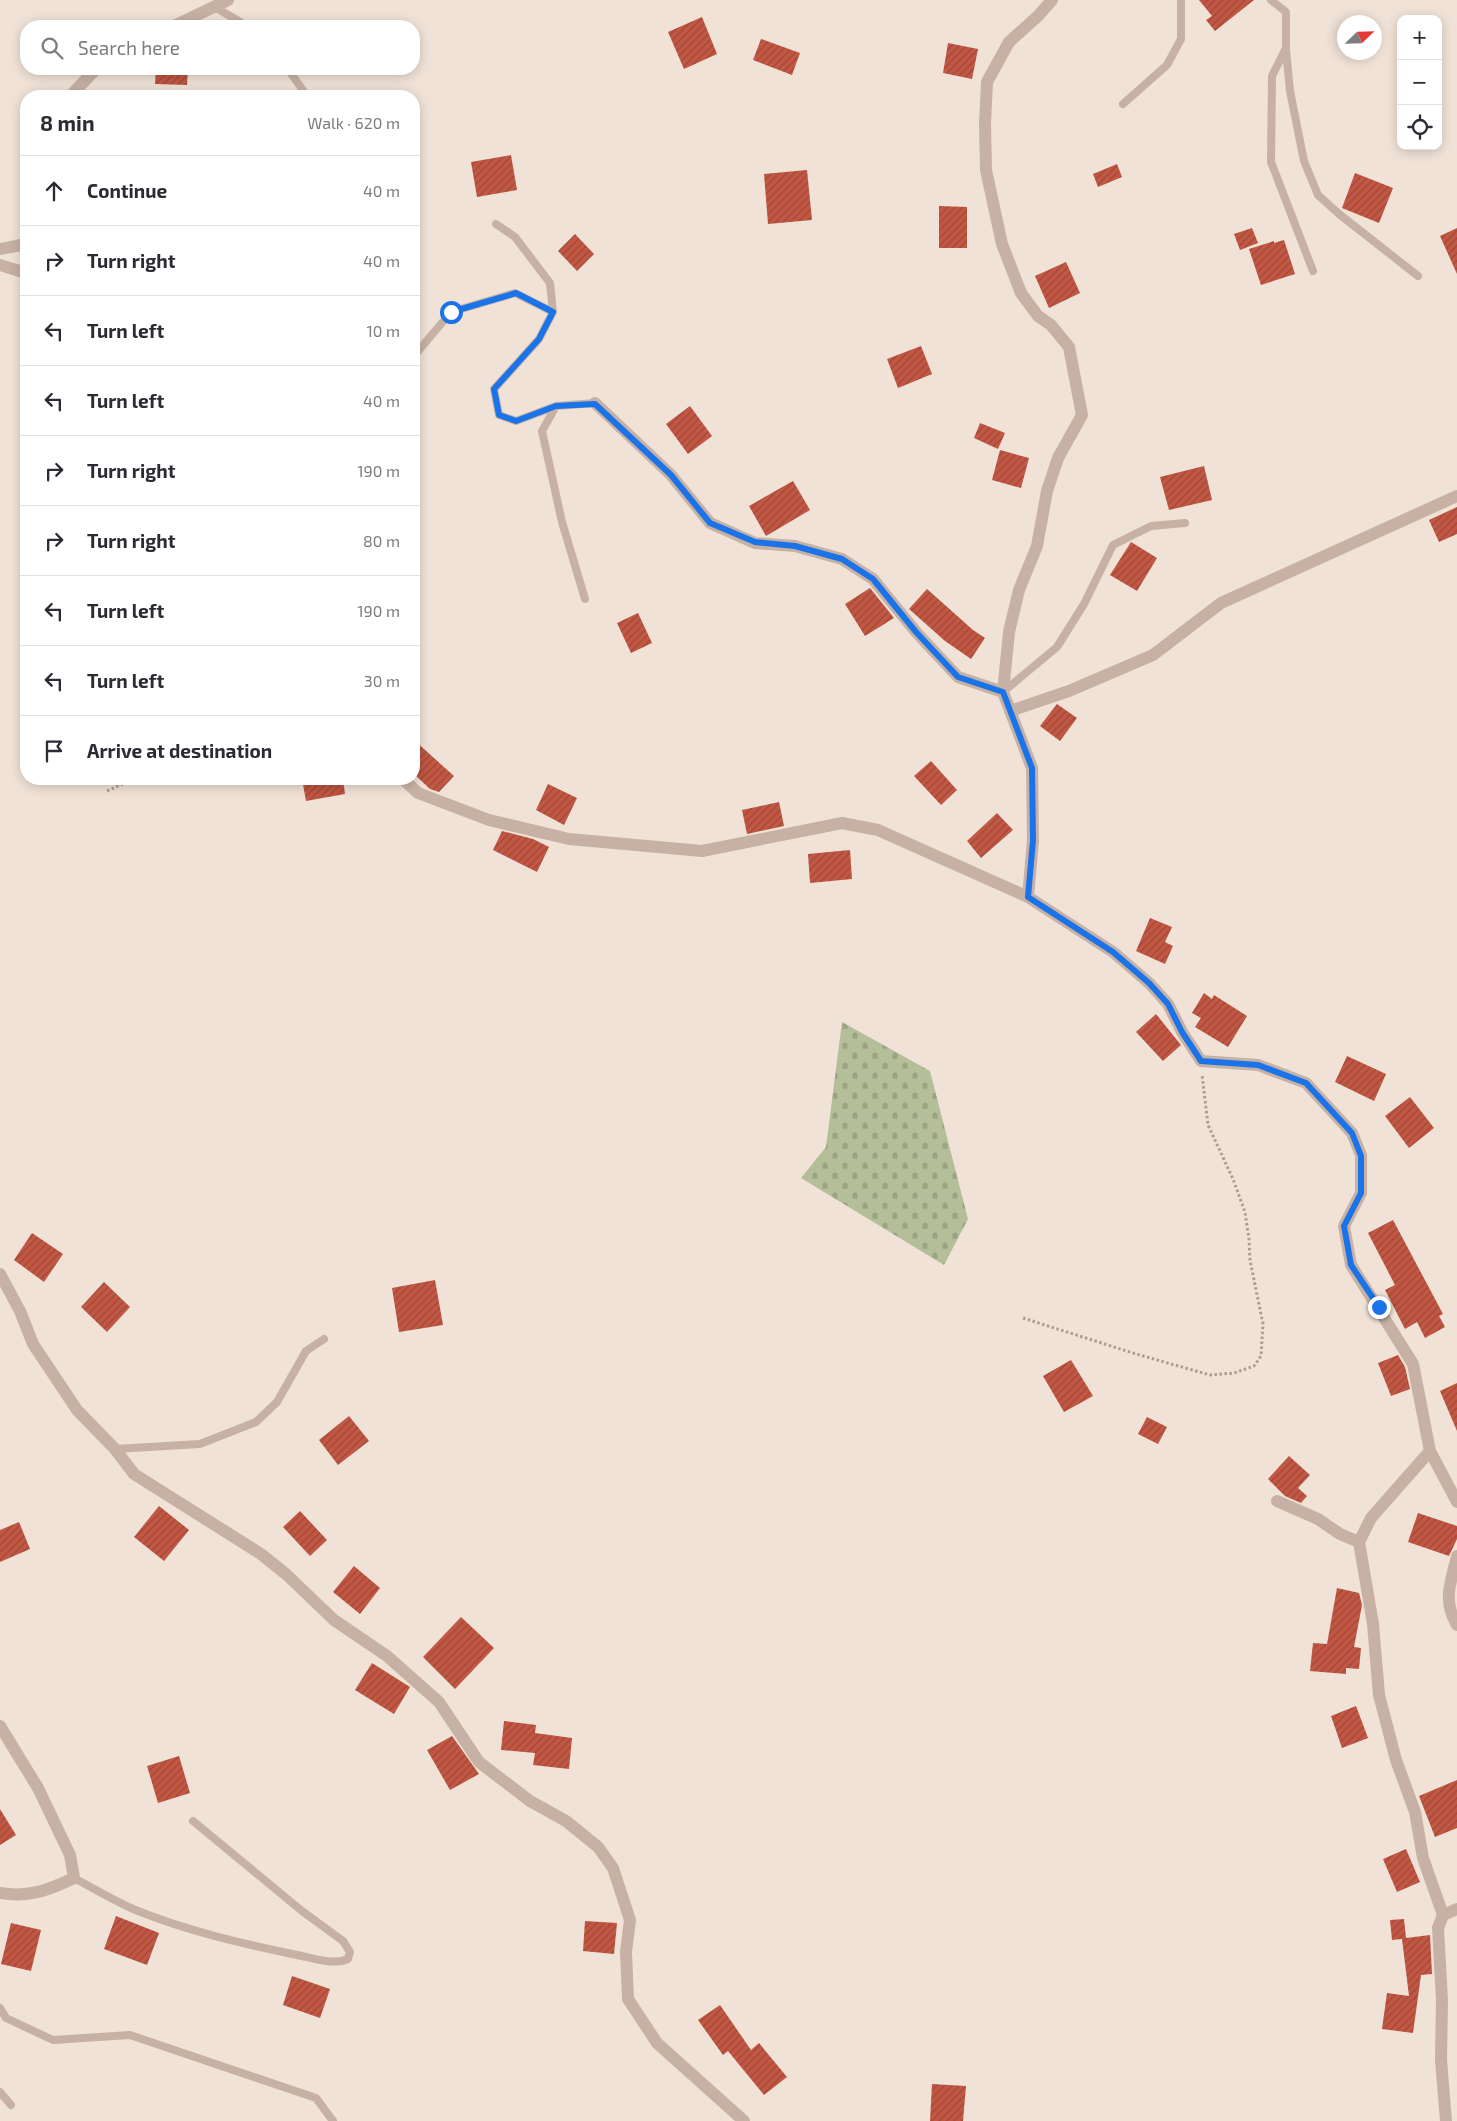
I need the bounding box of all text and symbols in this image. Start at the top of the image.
north arrow [1337,15,1382,60]
map controls [1397,15,1442,150]
button: + [1397,15,1442,60]
search box [20,20,420,75]
icon: search [38,34,66,62]
text: Search here [78,36,180,59]
button: − [1397,60,1442,105]
button: locate [1397,105,1442,150]
text: 8 min [40,110,95,135]
text: Walk · 620 m [307,113,400,132]
icon: ahead [40,177,68,205]
text: Continue [87,179,167,202]
text: 40 m [363,181,400,200]
icon: right [40,247,68,275]
text: Turn right [87,249,175,272]
text: 40 m [363,251,400,270]
route start [440,301,463,324]
icon: left [40,317,68,345]
text: Turn left [87,319,164,342]
text: 10 m [366,321,400,340]
icon: left [40,387,68,415]
text: Turn left [87,389,164,412]
text: 40 m [363,391,400,410]
icon: right [40,457,68,485]
text: Turn right [87,459,175,482]
text: 190 m [357,461,400,480]
icon: right [40,527,68,555]
text: Turn right [87,529,175,552]
text: 80 m [363,531,400,550]
icon: left [40,597,68,625]
text: Turn left [87,599,164,622]
text: 190 m [357,601,400,620]
icon: left [40,667,68,695]
text: Turn left [87,669,164,692]
text: 30 m [364,671,400,690]
icon: arrive [40,737,68,765]
text: Arrive at destination [87,739,272,762]
route end [1368,1296,1391,1319]

